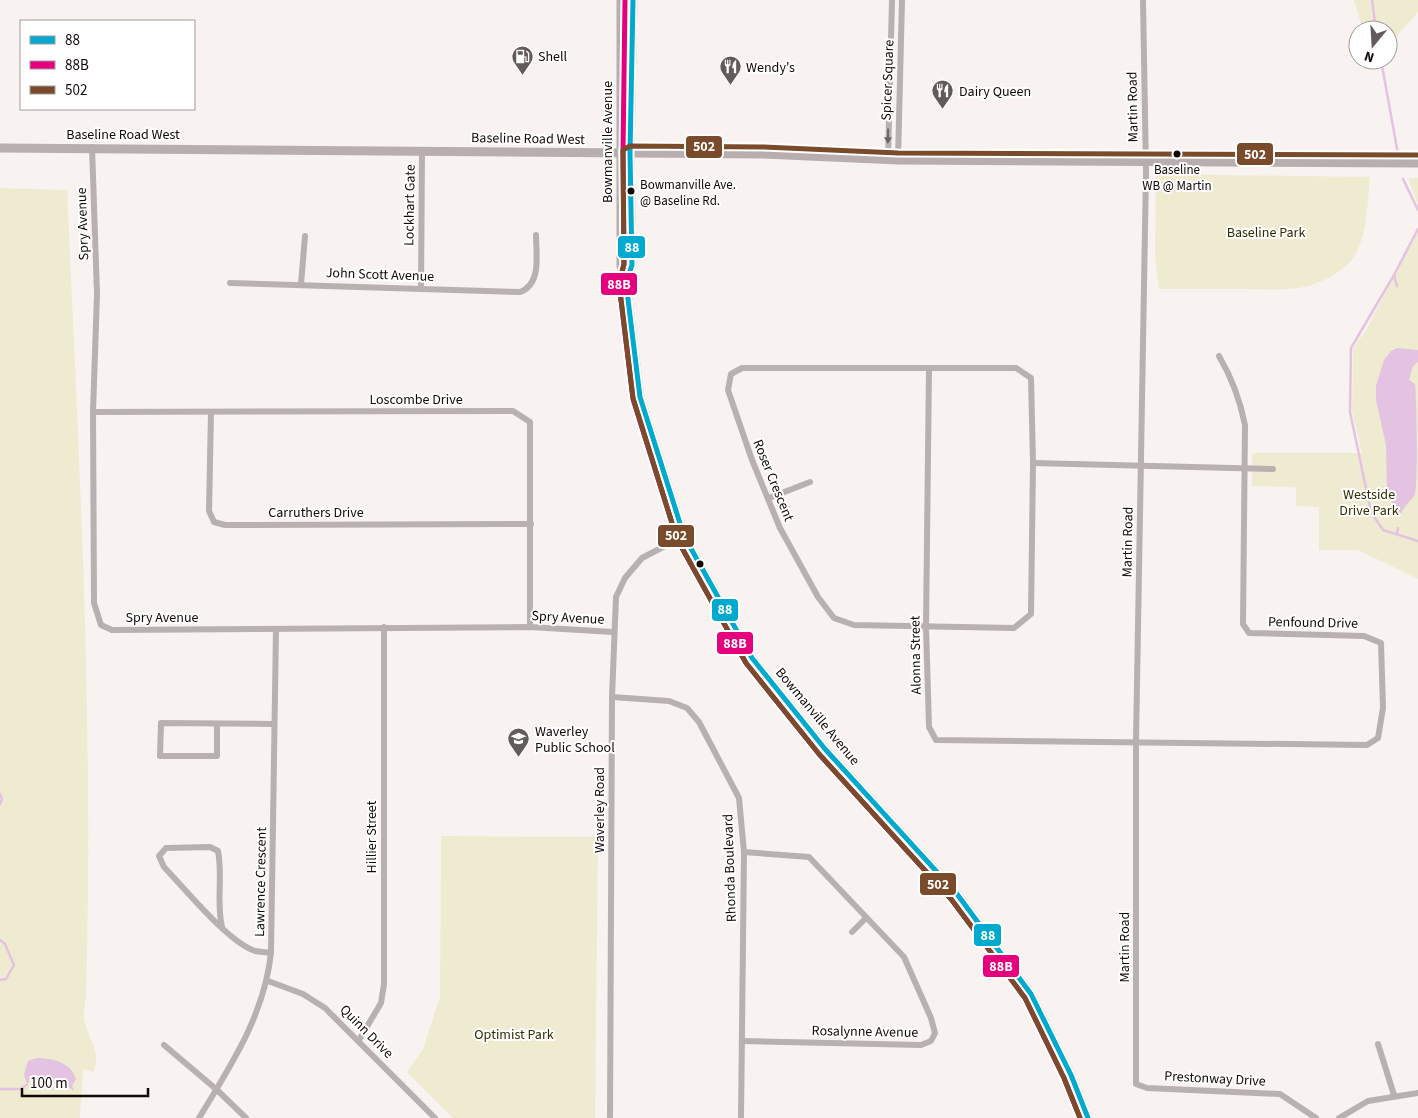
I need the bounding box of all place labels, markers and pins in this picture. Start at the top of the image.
fuel station icon: Shell [510,44,534,75]
place label: Shell [538,47,568,67]
restaurant icon: Wendy's [718,55,742,86]
place label: Wendy's [746,58,795,78]
restaurant icon: Dairy Queen [931,79,955,110]
place label: Dairy Queen [959,82,1031,102]
marker: Baseline WB @ Martin [1172,149,1182,159]
place label: Baseline WB @ Martin [1142,161,1212,195]
place label: Bowmanville Ave. @ Baseline Rd. [640,176,736,210]
marker: Bowmanville Ave. @ Baseline Rd. [626,186,636,196]
unlabelled marker [695,559,705,569]
place label: Waverley Public School [535,722,615,758]
school or university icon: Waverley Public School [507,727,531,758]

